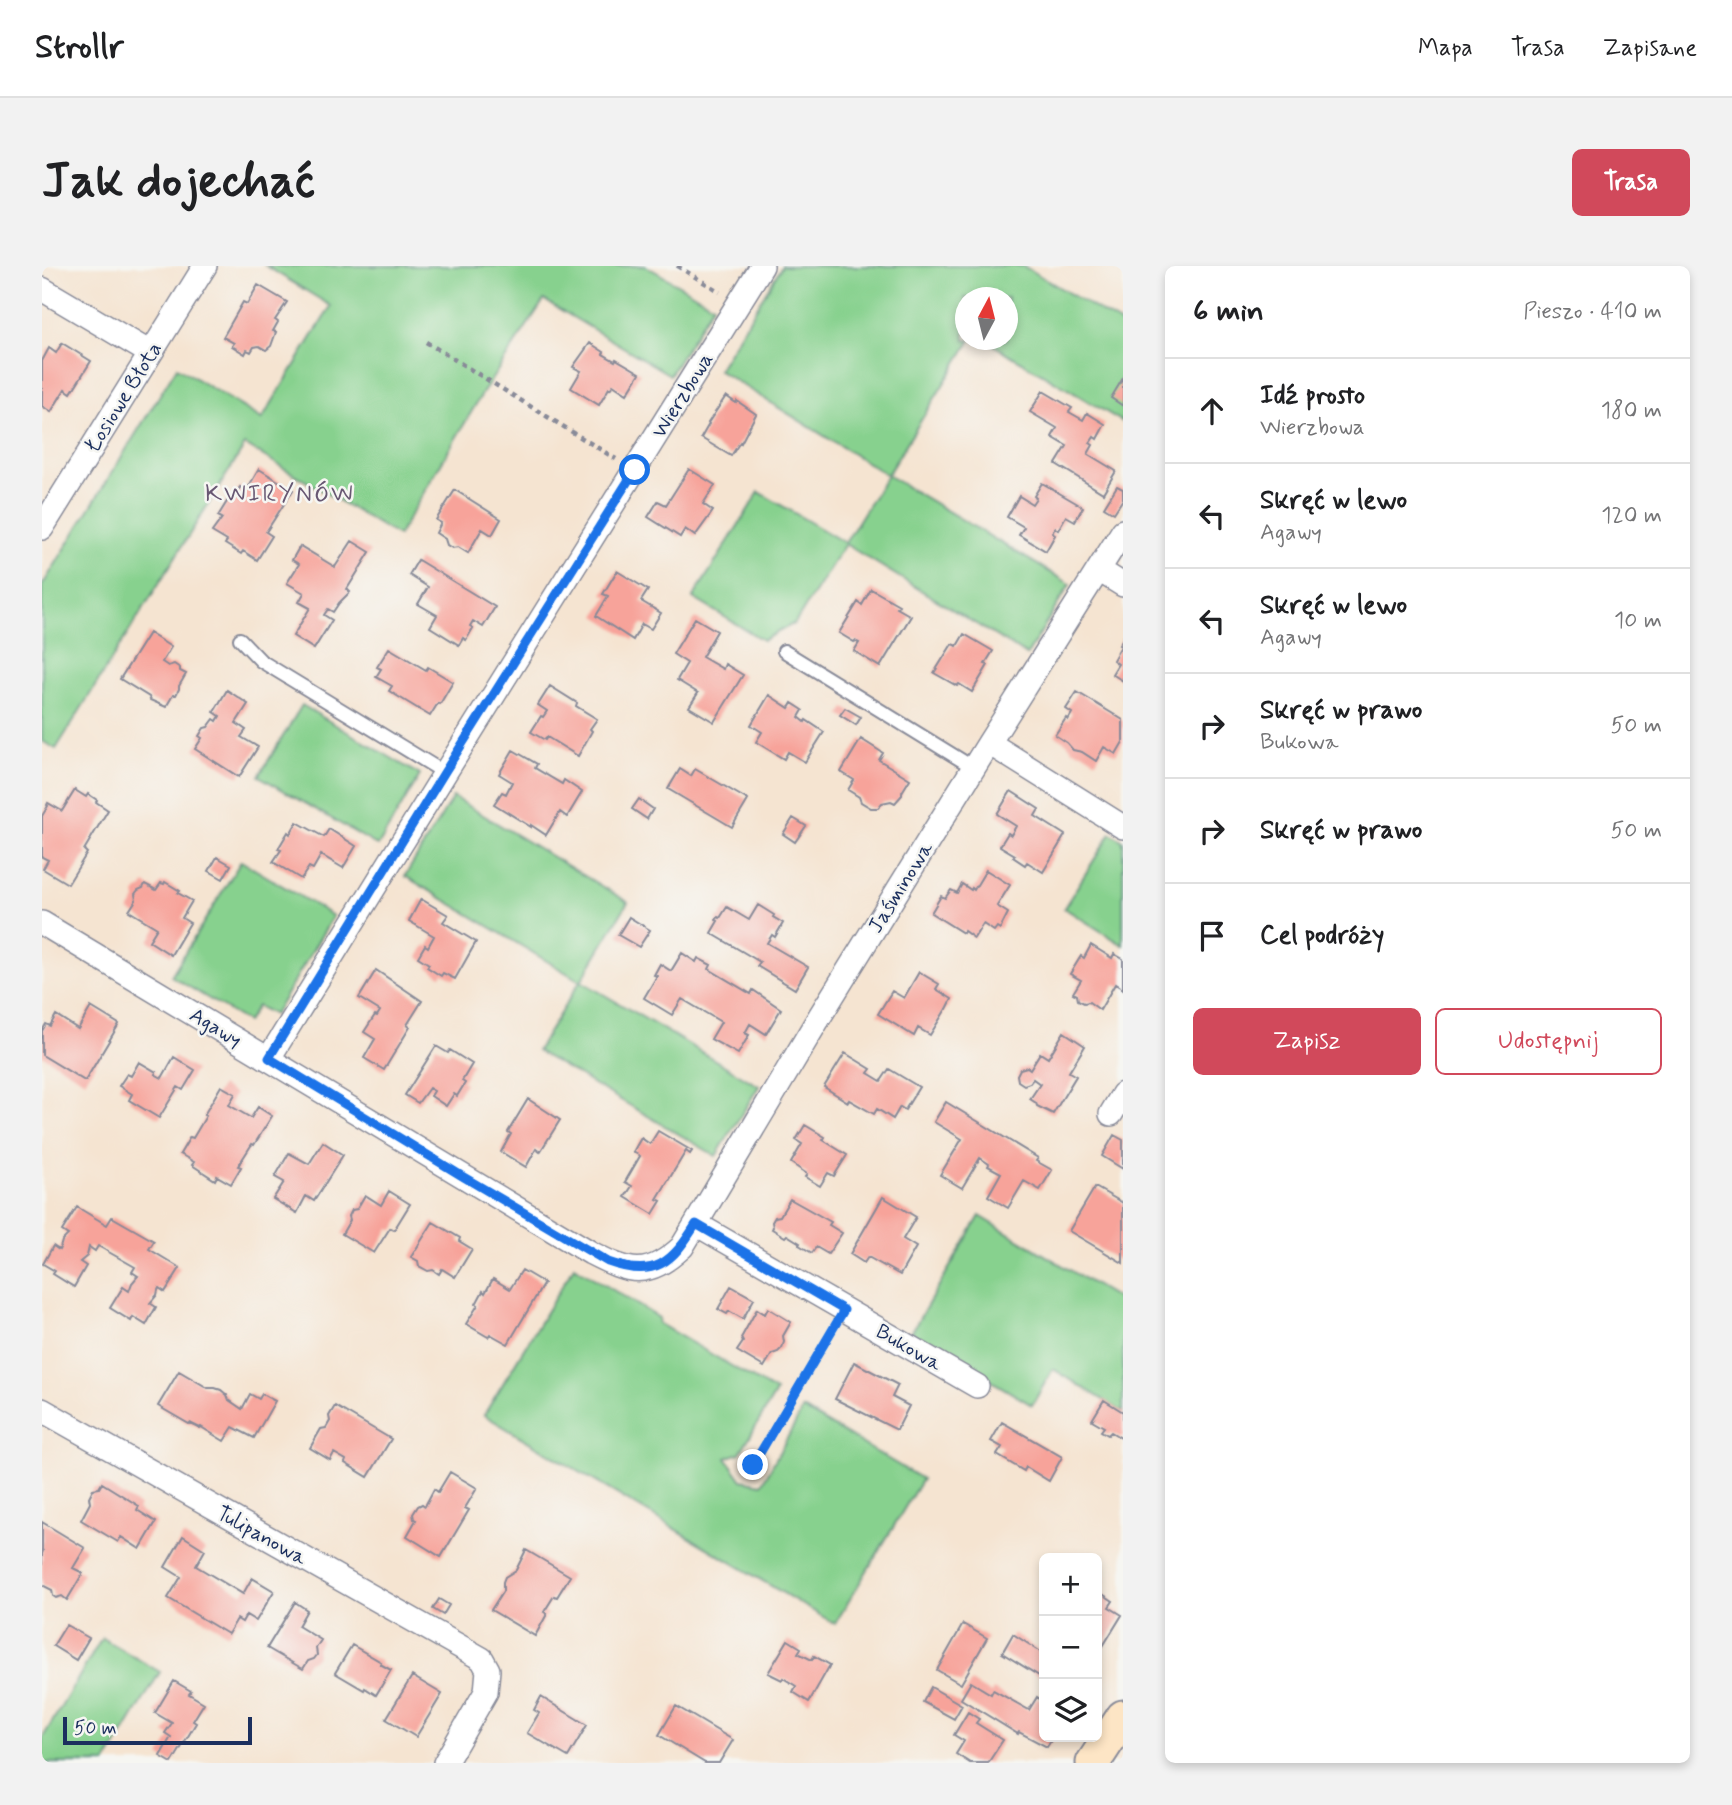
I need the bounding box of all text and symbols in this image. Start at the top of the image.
text: Strollr [35,26,124,70]
text: Mapa [1418,33,1473,64]
text: Trasa [1511,33,1565,64]
text: Zapisane [1603,33,1697,64]
button: Trasa [1572,149,1690,216]
text: Jak dojechać [42,150,315,215]
north arrow [955,287,1018,350]
text: 6 min [1193,292,1264,331]
text: Pieszo · 410 m [1523,297,1662,327]
street label: Łosiowe Błota [79,337,169,458]
street label: Wierzbowa [646,348,720,443]
text: Idź prosto [1260,379,1365,413]
icon: ahead [1193,392,1231,430]
text: 180 m [1601,396,1662,426]
text: Wierzbowa [1260,413,1365,443]
route start [619,454,650,485]
district label: KWIRYNÓW [205,479,355,510]
text: Skręć w lewo [1260,484,1407,518]
icon: left [1193,497,1231,535]
text: 120 m [1601,501,1662,531]
text: Agawy [1260,518,1322,548]
text: Skręć w lewo [1260,589,1407,623]
icon: left [1193,602,1231,640]
text: 10 m [1614,606,1662,636]
text: Agawy [1260,623,1322,653]
text: Skręć w prawo [1260,694,1422,728]
icon: right [1193,707,1231,745]
text: 50 m [1611,711,1662,741]
text: Bukowa [1260,728,1339,758]
icon: right [1193,812,1231,850]
text: Skręć w prawo [1260,814,1422,848]
text: 50 m [1611,816,1662,846]
street label: Jaśminowa [862,836,940,938]
icon: arrive [1193,917,1231,955]
text: Cel podróży [1260,919,1384,953]
street label: Agawy [184,1001,247,1054]
button: Zapisz [1193,1008,1421,1075]
button: Udostępnij [1435,1008,1662,1075]
street label: Bukowa [870,1318,947,1378]
route end [737,1449,768,1480]
street label: Tulipanowa [211,1500,312,1572]
map controls [1039,1553,1102,1742]
button: + [1039,1553,1102,1616]
button: − [1039,1616,1102,1679]
button: layers [1039,1679,1102,1742]
scale bar [63,1714,252,1746]
text: 50 m [74,1716,117,1741]

